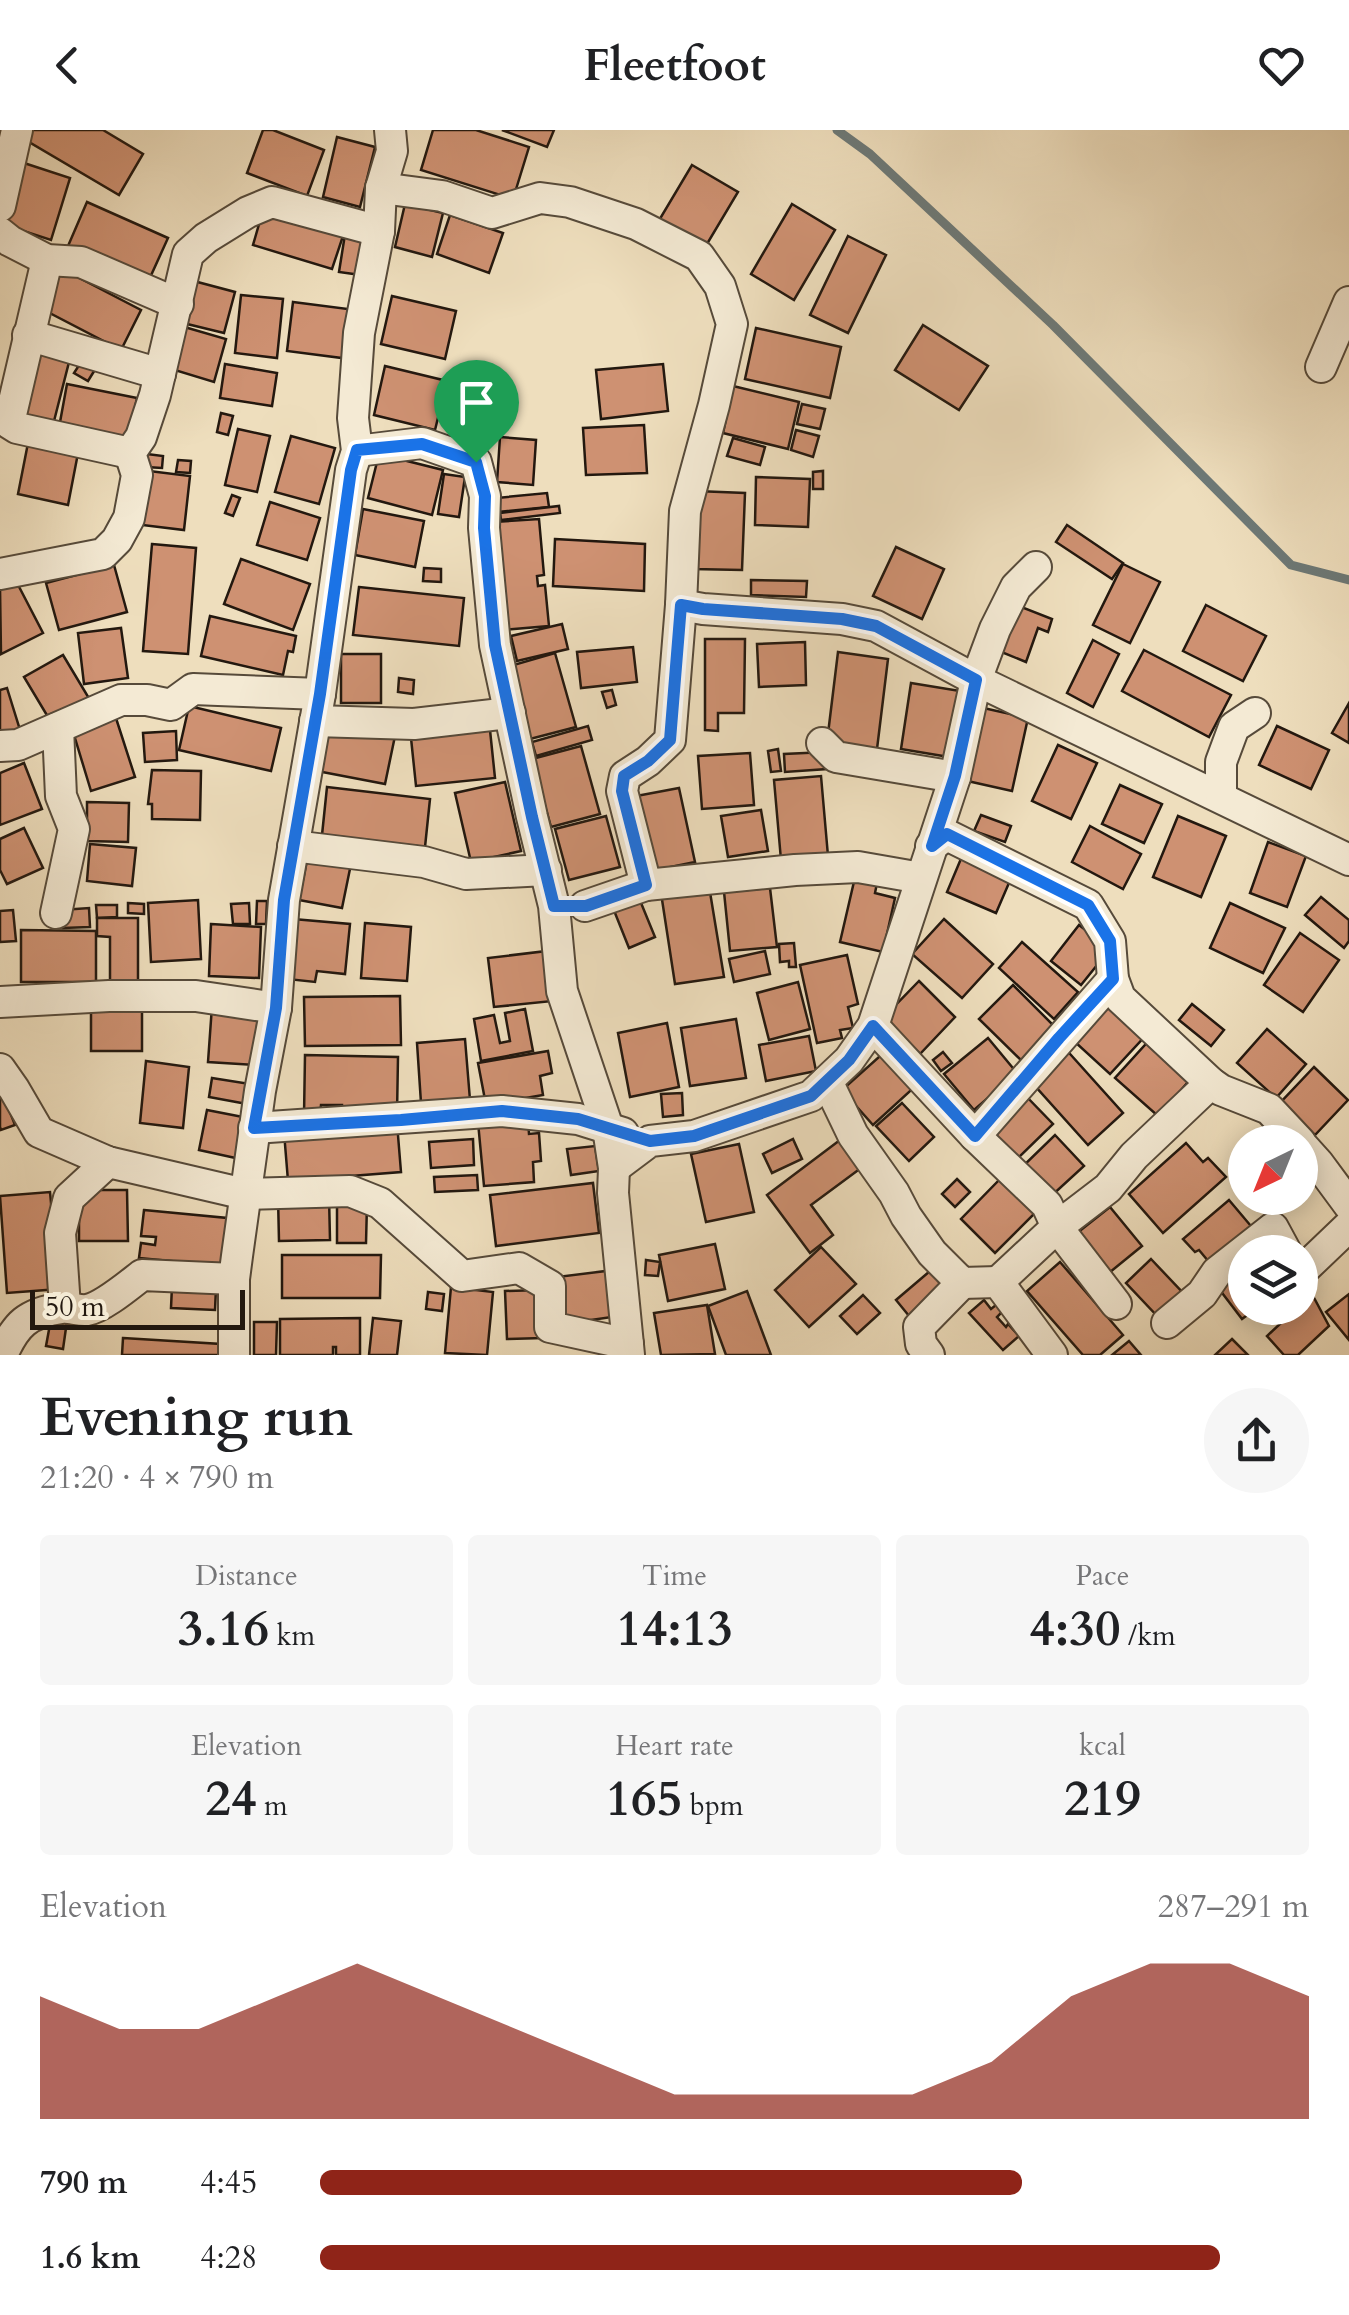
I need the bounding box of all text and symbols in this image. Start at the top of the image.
text: Fleetfoot [583,35,766,96]
icon: back [40,38,95,93]
icon: heart [1254,38,1309,93]
pin [434,360,519,463]
icon: arrive [449,375,504,430]
north arrow [1228,1125,1318,1215]
map controls [1228,1125,1318,1325]
button: layers [1228,1235,1318,1325]
scale bar [30,1285,245,1330]
text: 50 m [45,1288,105,1326]
text: Evening run [40,1381,353,1455]
button: share [1204,1388,1309,1493]
text: 21:20 · 4 × 790 m [40,1456,274,1500]
text: Distance [195,1557,298,1595]
text: Time [642,1557,707,1595]
text: Pace [1075,1557,1130,1595]
text: 3.16 [178,1595,269,1663]
text: 14:13 [616,1595,733,1663]
text: 4:30 [1029,1595,1121,1663]
text: km [269,1617,315,1655]
text: /km [1121,1617,1176,1655]
text: Elevation [191,1727,302,1765]
text: Heart rate [615,1727,734,1765]
text: kcal [1079,1727,1126,1765]
text: 24 [205,1765,257,1833]
text: 165 [606,1765,682,1833]
text: 219 [1064,1765,1141,1833]
text: m [257,1787,288,1825]
text: bpm [682,1787,743,1825]
text: Elevation [40,1885,167,1929]
text: 287–291 m [1157,1885,1309,1929]
text: 790 m [40,2161,127,2205]
text: 4:45 [200,2161,257,2205]
text: 1.6 km [40,2236,140,2280]
text: 4:28 [200,2236,257,2280]

